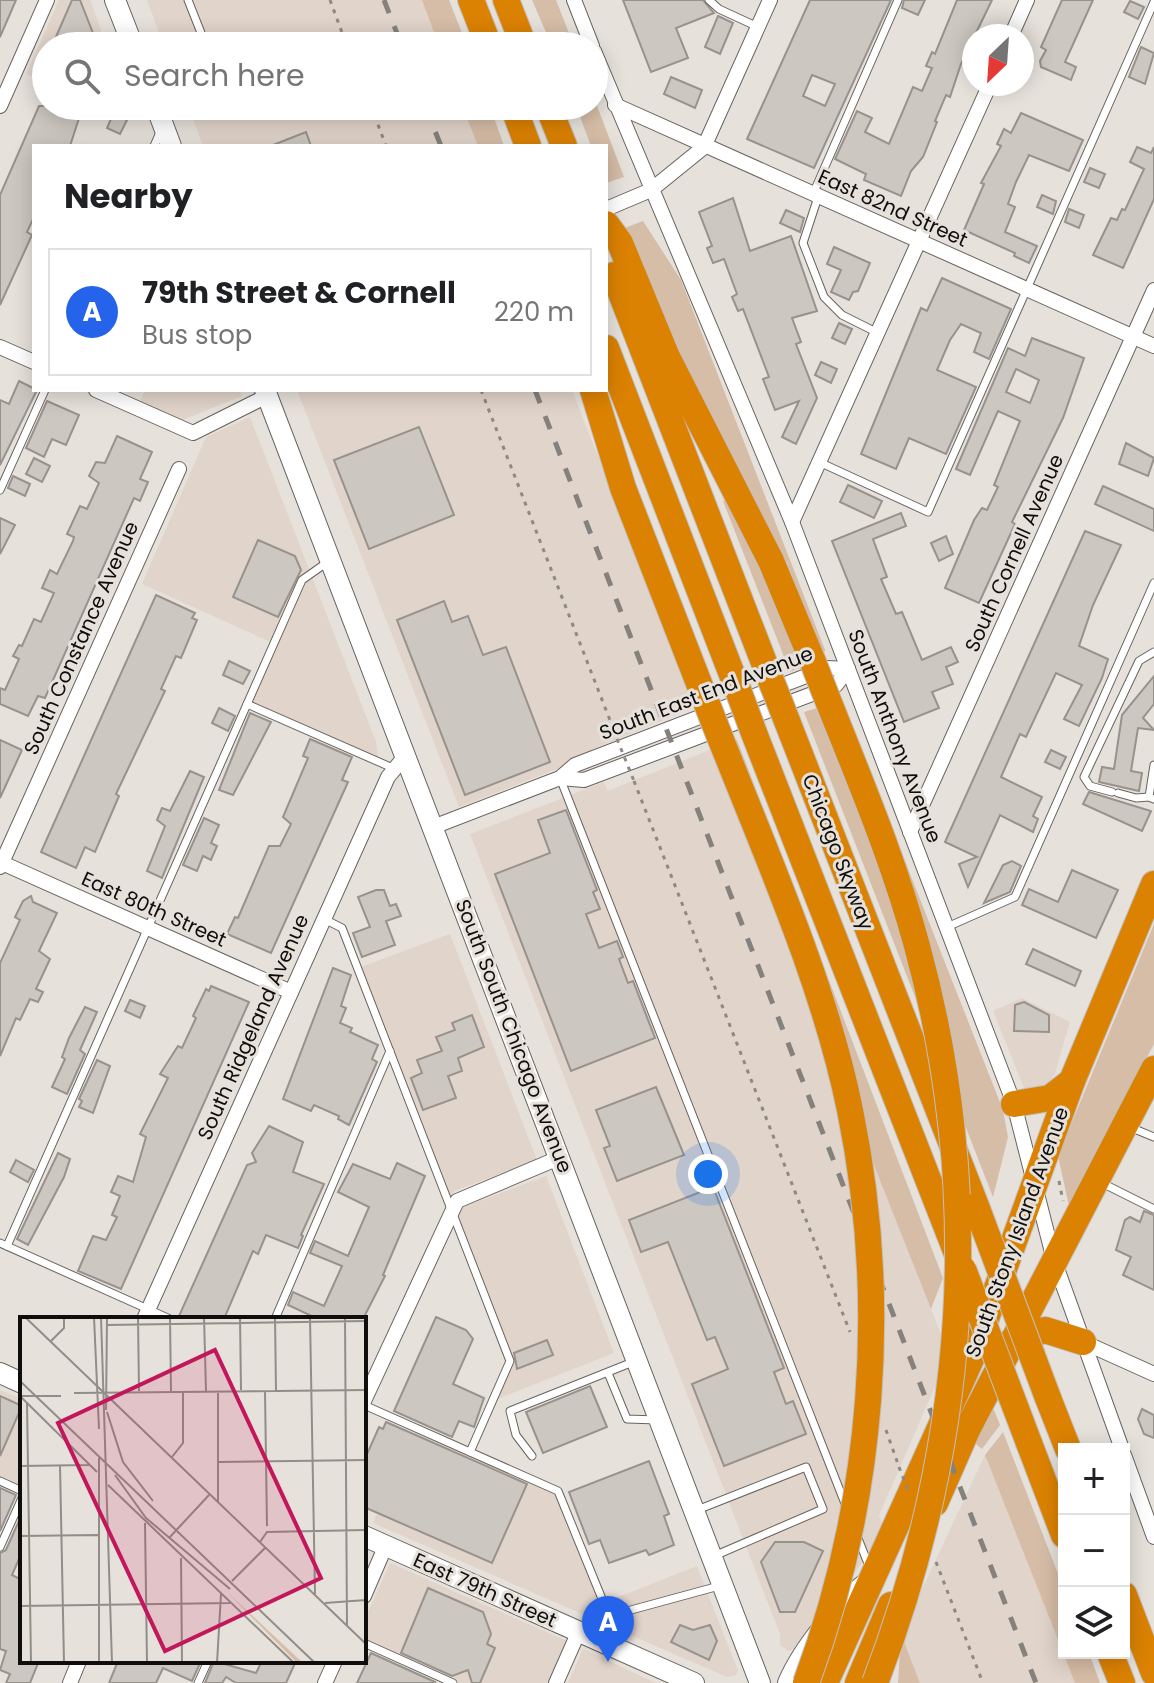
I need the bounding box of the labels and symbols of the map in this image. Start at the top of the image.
north arrow [962,24,1034,96]
street label: East 82nd Street [814,162,972,254]
street label: South Cornell Avenue [958,450,1070,656]
street label: South Constance Avenue [17,517,145,759]
street label: South Anthony Avenue [841,625,949,847]
street label: South East End Avenue [595,639,817,747]
street label: Chicago Skyway [795,770,881,934]
street label: East 80th Street [77,864,231,954]
street label: South South Chicago Avenue [449,895,579,1177]
street label: South Ridgeland Avenue [190,910,316,1144]
street label: South Stony Island Avenue [959,1103,1075,1361]
your location [688,1154,728,1194]
inset map [20,1317,366,1663]
street label: East 79th Street [409,1546,561,1634]
pin: A [582,1596,634,1662]

